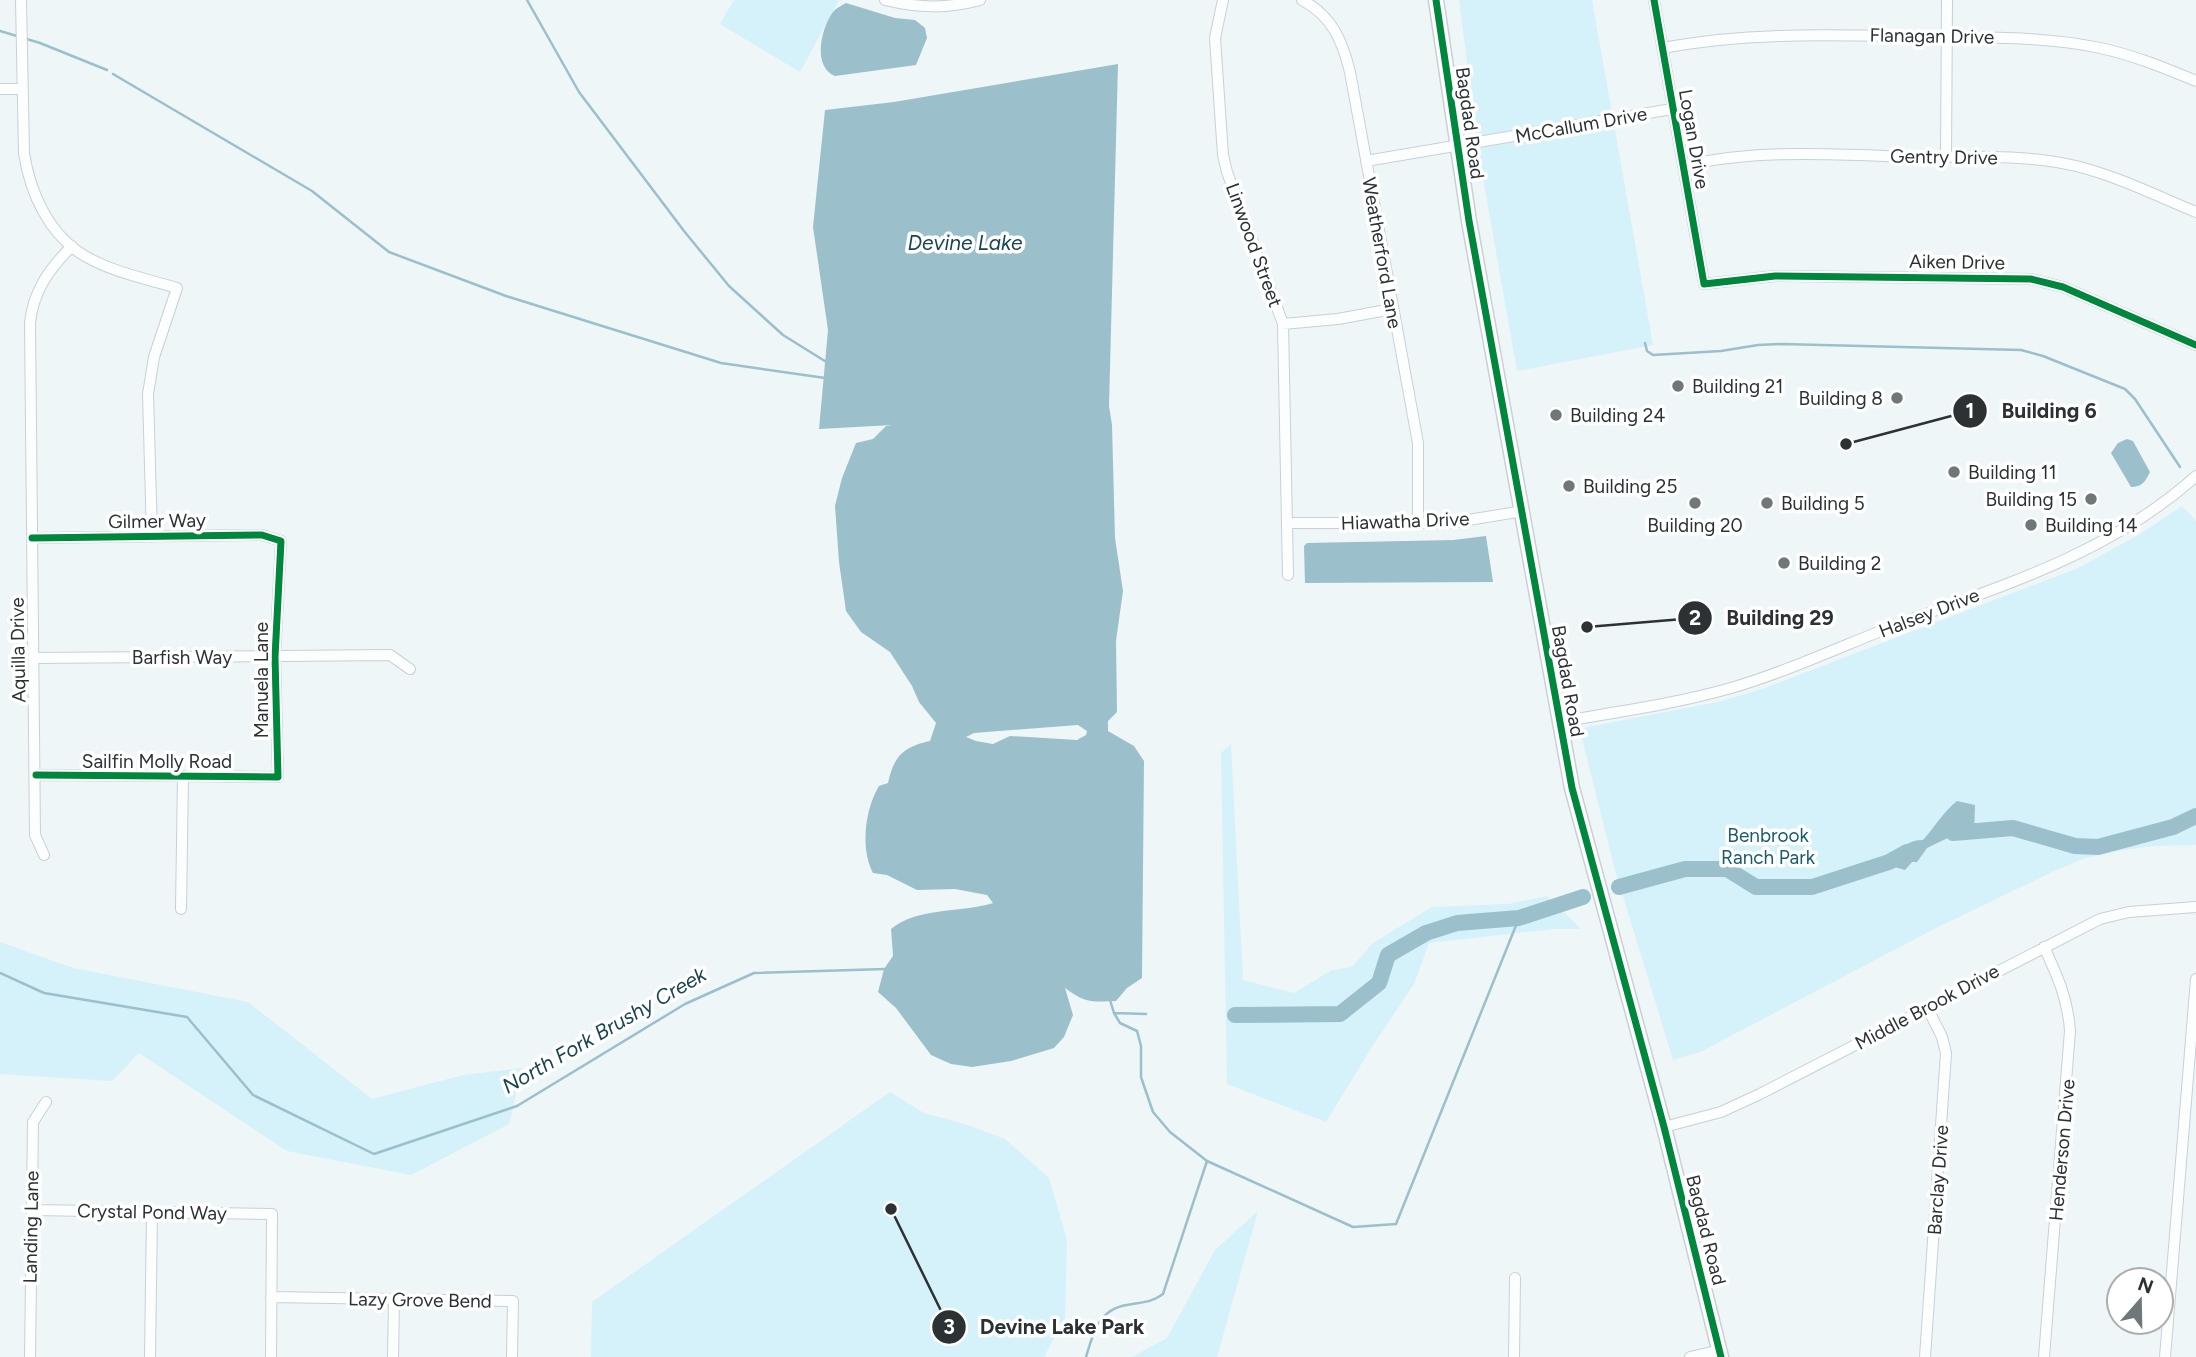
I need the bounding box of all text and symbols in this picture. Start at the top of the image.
street label: Flanagan Drive [1870,23,1994,49]
street label: Bagdad Road [1451,66,1489,180]
street label: Logan Drive [1674,87,1714,191]
street label: McCallum Drive [1513,102,1649,148]
street label: Gentry Drive [1890,145,1998,169]
street label: Weatherford Lane [1357,176,1407,330]
street label: Linwood Street [1221,180,1287,310]
water label: Devine Lake [908,230,1023,255]
street label: Aiken Drive [1909,250,2005,274]
place label: Building 21 [1692,375,1783,398]
marker: Building 21 [1670,378,1686,394]
place label: Building 8 [1799,387,1883,410]
marker: Building 8 [1889,390,1905,406]
callout: Building 6 [1953,390,2111,432]
text: 1 [1966,398,1974,423]
text: Building 6 [2001,398,2097,423]
place label: Building 24 [1570,404,1665,427]
marker: Building 24 [1548,407,1564,423]
place label: Building 11 [1968,461,2056,484]
marker: Building 11 [1946,464,1962,480]
place label: Building 25 [1583,475,1677,498]
marker: Building 25 [1561,478,1577,494]
place label: Building 15 [1985,488,2077,511]
marker: Building 15 [2083,491,2099,507]
place label: Building 5 [1781,492,1865,515]
marker: Building 20 [1687,495,1703,511]
marker: Building 5 [1759,495,1775,511]
street label: Hiawatha Drive [1340,507,1470,535]
street label: Gilmer Way [108,509,206,533]
place label: Building 20 [1647,514,1743,537]
place label: Building 14 [2045,514,2138,537]
marker: Building 14 [2023,517,2039,533]
place label: Building 2 [1798,552,1881,575]
marker: Building 2 [1776,555,1792,571]
street label: Halsey Drive [1876,583,1982,643]
street label: Aquilla Drive [6,597,30,703]
callout: Building 29 [1677,597,1848,639]
text: 2 [1689,605,1701,630]
text: Building 29 [1726,605,1834,630]
street label: Manuela Lane [250,622,273,738]
street label: Bagdad Road [1547,623,1589,739]
street label: Barfish Way [132,646,232,669]
street label: Sailfin Molly Road [82,750,232,773]
park label: Benbrook Ranch Park [1721,824,1816,869]
street label: Middle Brook Drive [1851,959,2003,1055]
water label: North Fork Brushy Creek [498,961,711,1099]
street label: Henderson Drive [2044,1078,2080,1222]
street label: Barclay Drive [1923,1124,1953,1236]
street label: Landing Lane [19,1170,43,1284]
street label: Bagdad Road [1681,1172,1731,1288]
street label: Crystal Pond Way [77,1199,227,1225]
north arrow [2105,1266,2175,1336]
text: N [2135,1272,2156,1299]
street label: Lazy Grove Bend [348,1287,492,1313]
callout: Devine Lake Park [931,1306,1159,1348]
text: 3 [943,1314,955,1339]
text: Devine Lake Park [980,1314,1145,1339]

